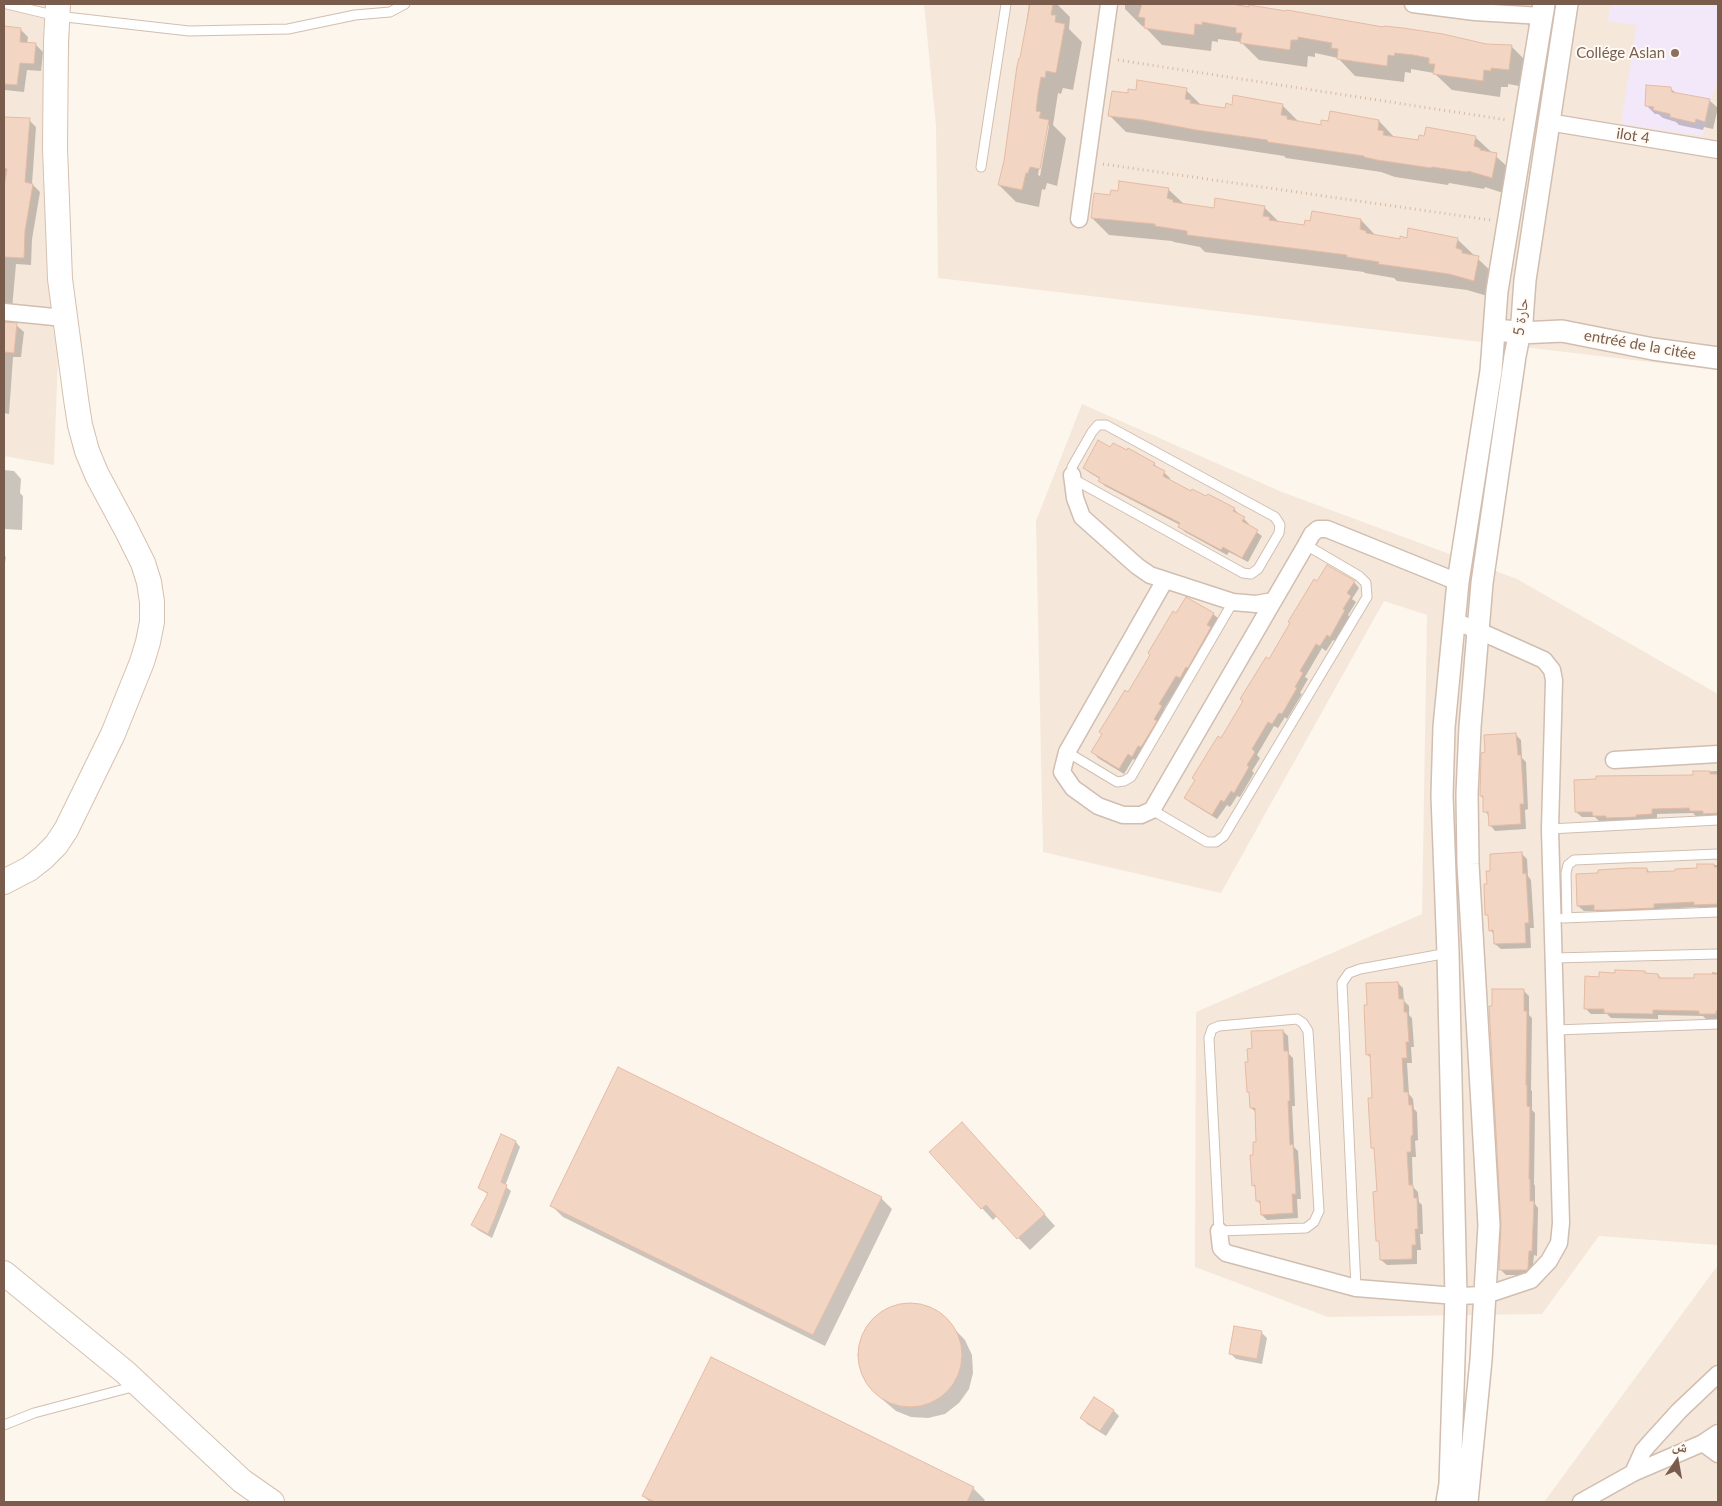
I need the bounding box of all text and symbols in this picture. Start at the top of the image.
place label: Collége Aslan [1576,44,1665,62]
marker: Collége Aslan [1669,47,1681,59]
street label: ilot 4 [1615,124,1651,148]
street label: حارة 5 [1510,297,1532,337]
street label: entréé de la citée [1583,326,1697,364]
north arrow [1652,1436,1702,1486]
text: ش [1671,1436,1689,1456]

